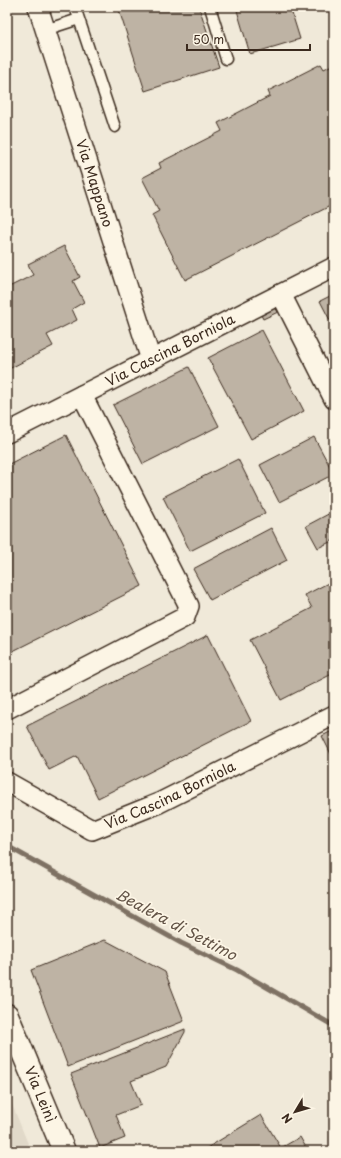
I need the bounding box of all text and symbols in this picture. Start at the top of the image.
scale bar [187,26,310,52]
text: 50 m [193,30,224,48]
street label: Via Mappano [71,136,119,230]
street label: Via Cascina Borniola [102,308,238,391]
street label: Via Cascina Borniola [101,755,239,834]
water label: Bealera di Settimo [112,882,242,966]
street label: Via Leinì [20,1063,62,1125]
north arrow [275,1092,315,1132]
text: N [277,1110,296,1127]

